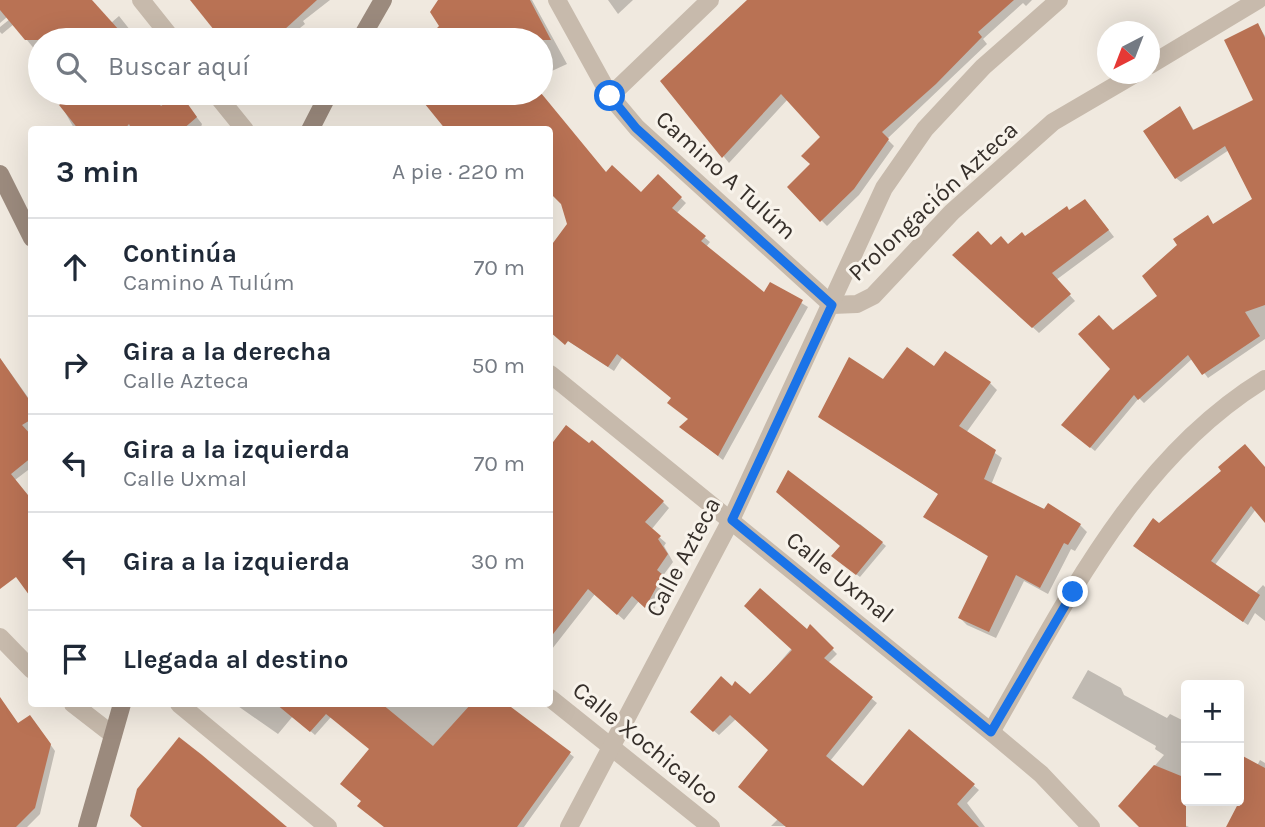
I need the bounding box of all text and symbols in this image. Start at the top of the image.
north arrow [1097,21,1160,84]
search box [28,28,553,105]
icon: search [52,48,90,86]
text: Buscar aquí [108,51,250,82]
route start [594,80,625,111]
street label: Camino A Tulúm [650,105,802,245]
street label: Prolongación Azteca [843,115,1023,287]
text: 3 min [56,154,139,190]
text: A pie · 220 m [392,158,525,185]
text: Continúa [123,238,237,269]
icon: ahead [56,248,94,286]
text: 70 m [474,254,525,281]
text: Camino A Tulúm [123,269,294,296]
text: Gira a la derecha [123,336,332,367]
icon: right [56,346,94,384]
text: 50 m [471,352,525,379]
text: Calle Azteca [123,367,249,394]
text: Gira a la izquierda [123,434,350,465]
icon: left [56,444,94,482]
text: 70 m [474,450,525,477]
text: Calle Uxmal [123,465,247,492]
street label: Calle Azteca [640,492,726,622]
street label: Calle Uxmal [781,525,899,629]
icon: left [56,542,94,580]
text: Gira a la izquierda [123,546,350,577]
text: 30 m [471,548,525,575]
route end [1057,576,1088,607]
icon: arrive [56,640,94,678]
text: Llegada al destino [123,644,349,675]
street label: Calle Xochicalco [567,676,725,810]
map controls [1181,680,1244,806]
button: + [1181,680,1244,743]
button: − [1181,743,1244,806]

